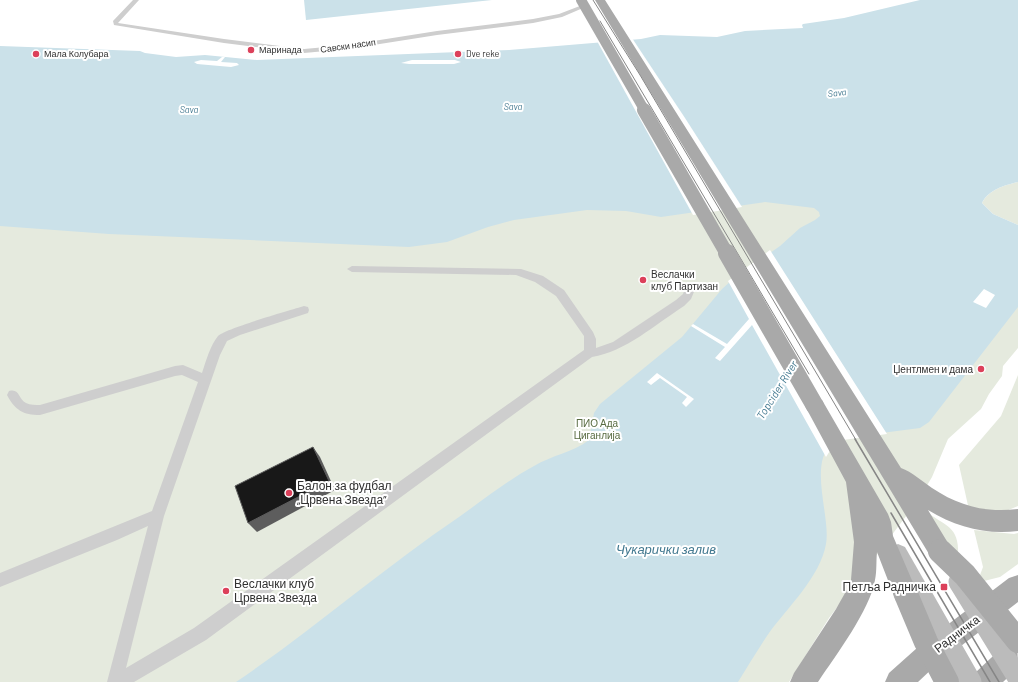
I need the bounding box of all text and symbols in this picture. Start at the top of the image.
street label: Савски насип [319,36,377,55]
place label: Маринада [259,44,302,55]
marker: Маринада [246,45,256,55]
place label: Мала Колубара [44,48,109,59]
place label: Dve reke [466,48,500,59]
marker: Мала Колубара [31,49,41,59]
marker: Dve reke [453,49,463,59]
water label: Sava [827,86,847,99]
water label: Sava [504,101,523,112]
water label: Sava [180,104,199,115]
place label: Веслачки клуб Партизан [651,268,718,292]
marker: Веслачки клуб Партизан [638,275,648,285]
water label: Topcider River [753,357,800,421]
place label: Џентлмен и дама [893,363,973,375]
marker: Џентлмен и дама [976,364,986,374]
park label: ПИО Ада Циганлија [574,417,621,441]
place label: Балон за фудбал „Црвена Звезда” [297,478,392,507]
marker: Балон за фудбал „Црвена Звезда” [284,488,294,498]
water label: Чукарички залив [616,541,716,557]
place label: Веслачки клуб Црвена Звезда [234,576,317,605]
place label: Петља Радничка [843,579,936,594]
marker: Петља Радничка [939,582,949,592]
marker: Веслачки клуб Црвена Звезда [221,586,231,596]
street label: Радничка [931,611,983,656]

